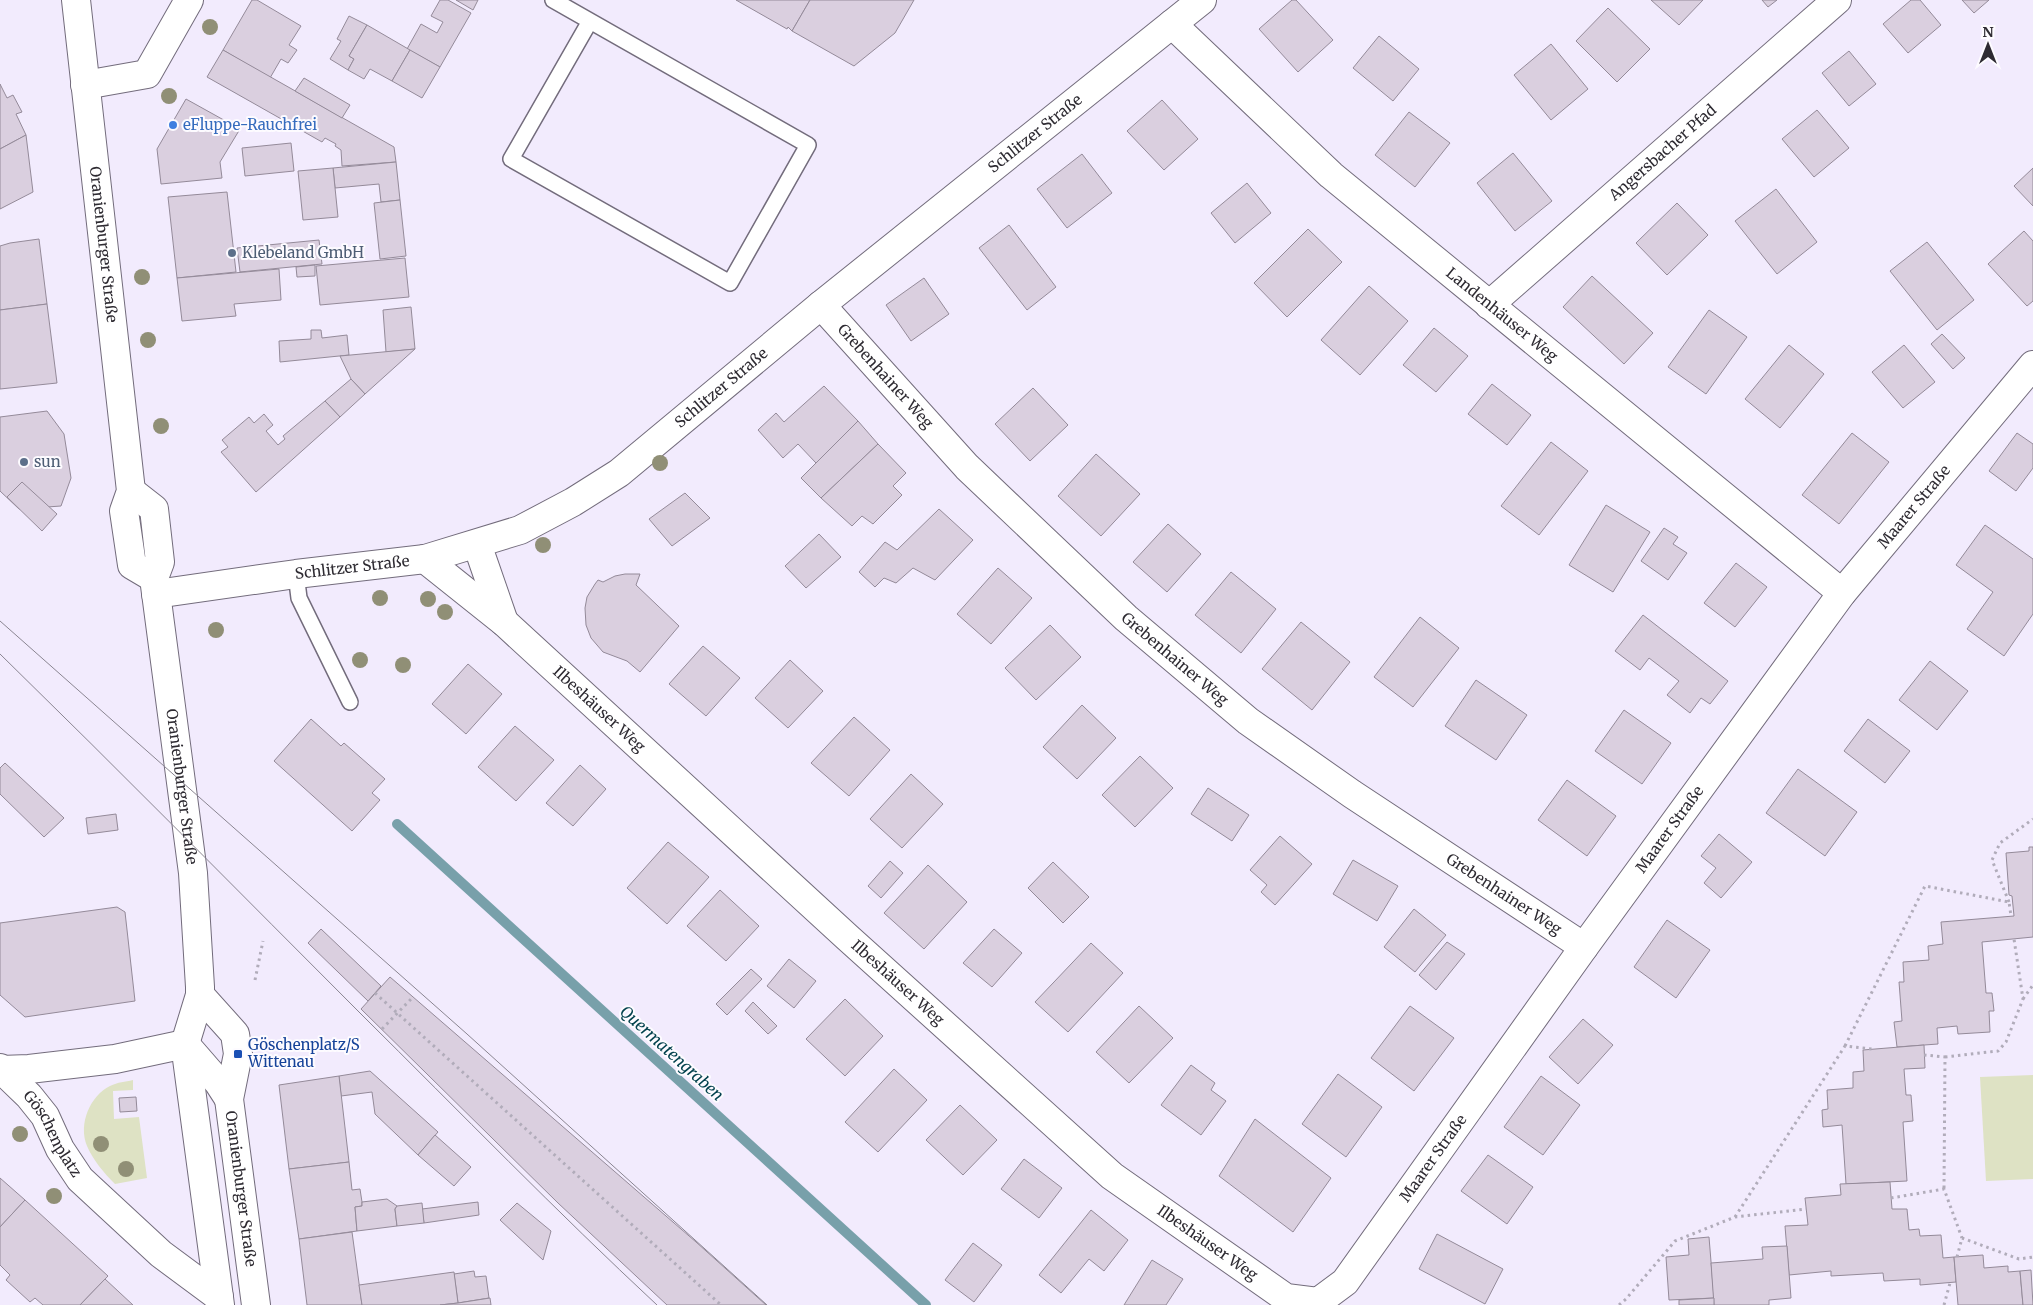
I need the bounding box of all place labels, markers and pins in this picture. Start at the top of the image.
place label: eFluppe-Rauchfrei [183,115,317,134]
marker: eFluppe-Rauchfrei [167,119,179,131]
place label: Klebeland GmbH [242,243,364,262]
marker: Klebeland GmbH [226,247,238,259]
place label: sun [34,452,61,471]
marker: sun [18,456,30,468]
place label: Göschenplatz/S Wittenau [247,1035,360,1071]
marker: Göschenplatz/S Wittenau [232,1048,244,1060]

